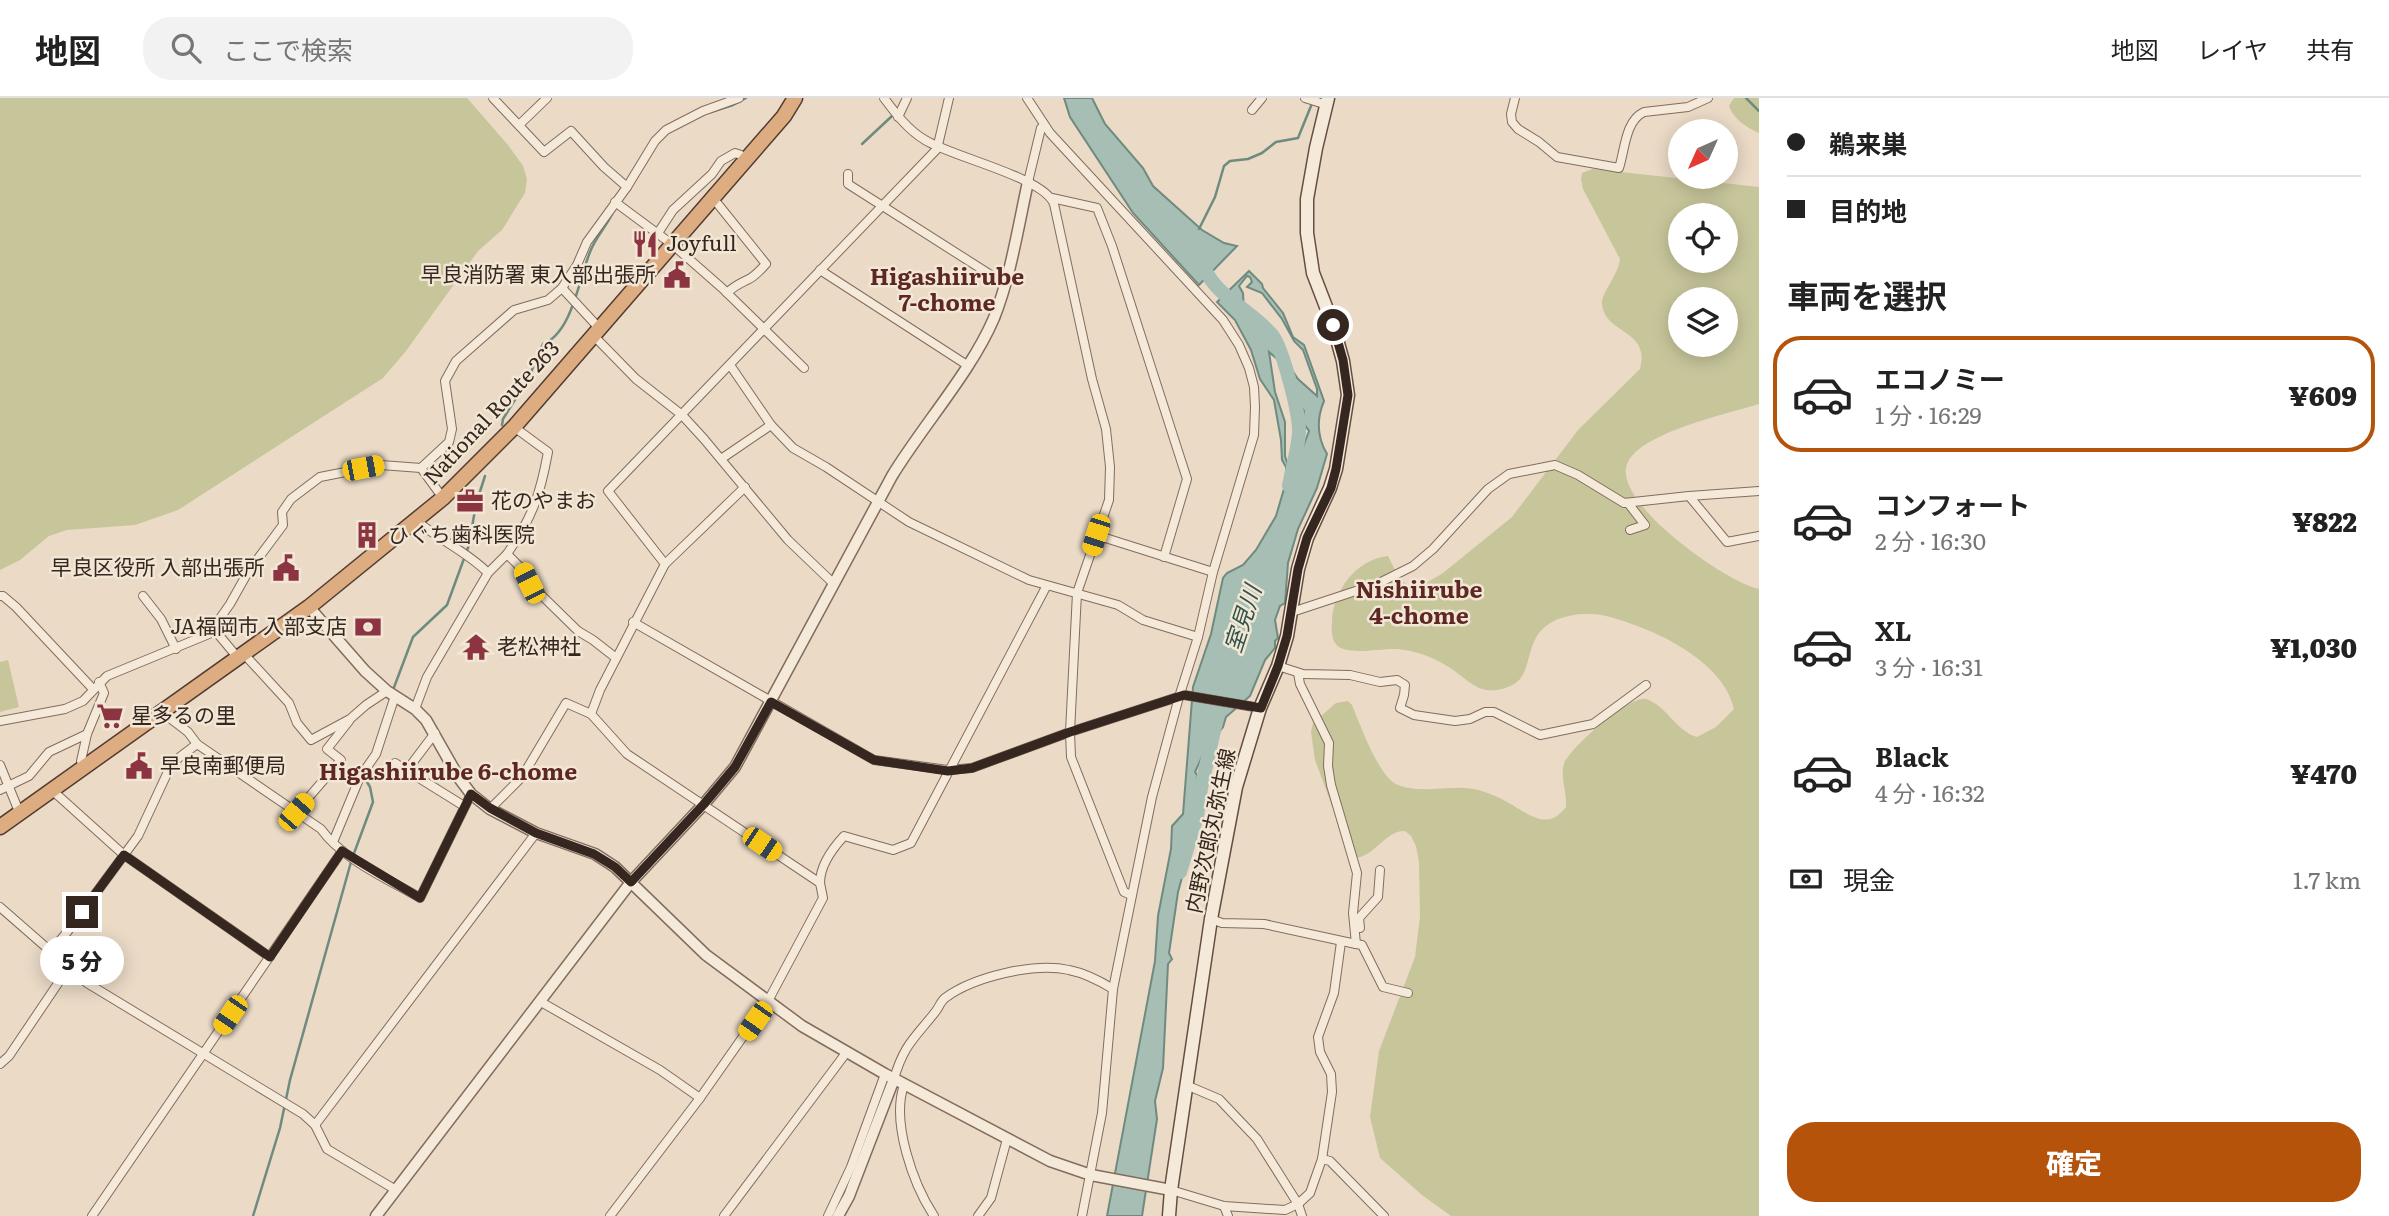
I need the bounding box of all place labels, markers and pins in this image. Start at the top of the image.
place label: Joyfull [666,226,736,257]
restaurant icon: Joyfull [630,229,660,259]
place label: 早良消防署 東入部出張所 [421,257,656,288]
public building icon: 早良消防署 東入部出張所 [662,260,692,290]
place label: 花のやまお [491,483,596,514]
office icon: 花のやまお [455,486,485,516]
place label: ひぐち歯科医院 [388,517,535,548]
building icon: ひぐち歯科医院 [352,520,382,550]
place label: 早良区役所 入部出張所 [51,550,265,581]
public building icon: 早良区役所 入部出張所 [271,553,301,583]
place label: JA福岡市 入部支店 [170,609,347,640]
bank icon: JA福岡市 入部支店 [353,612,383,642]
place label: 老松神社 [497,629,581,660]
temple icon: 老松神社 [461,632,491,662]
place label: 星多るの里 [131,698,236,729]
supermarket icon: 星多るの里 [95,701,125,731]
place label: 早良南郵便局 [160,748,286,779]
public building icon: 早良南郵便局 [124,751,154,781]

